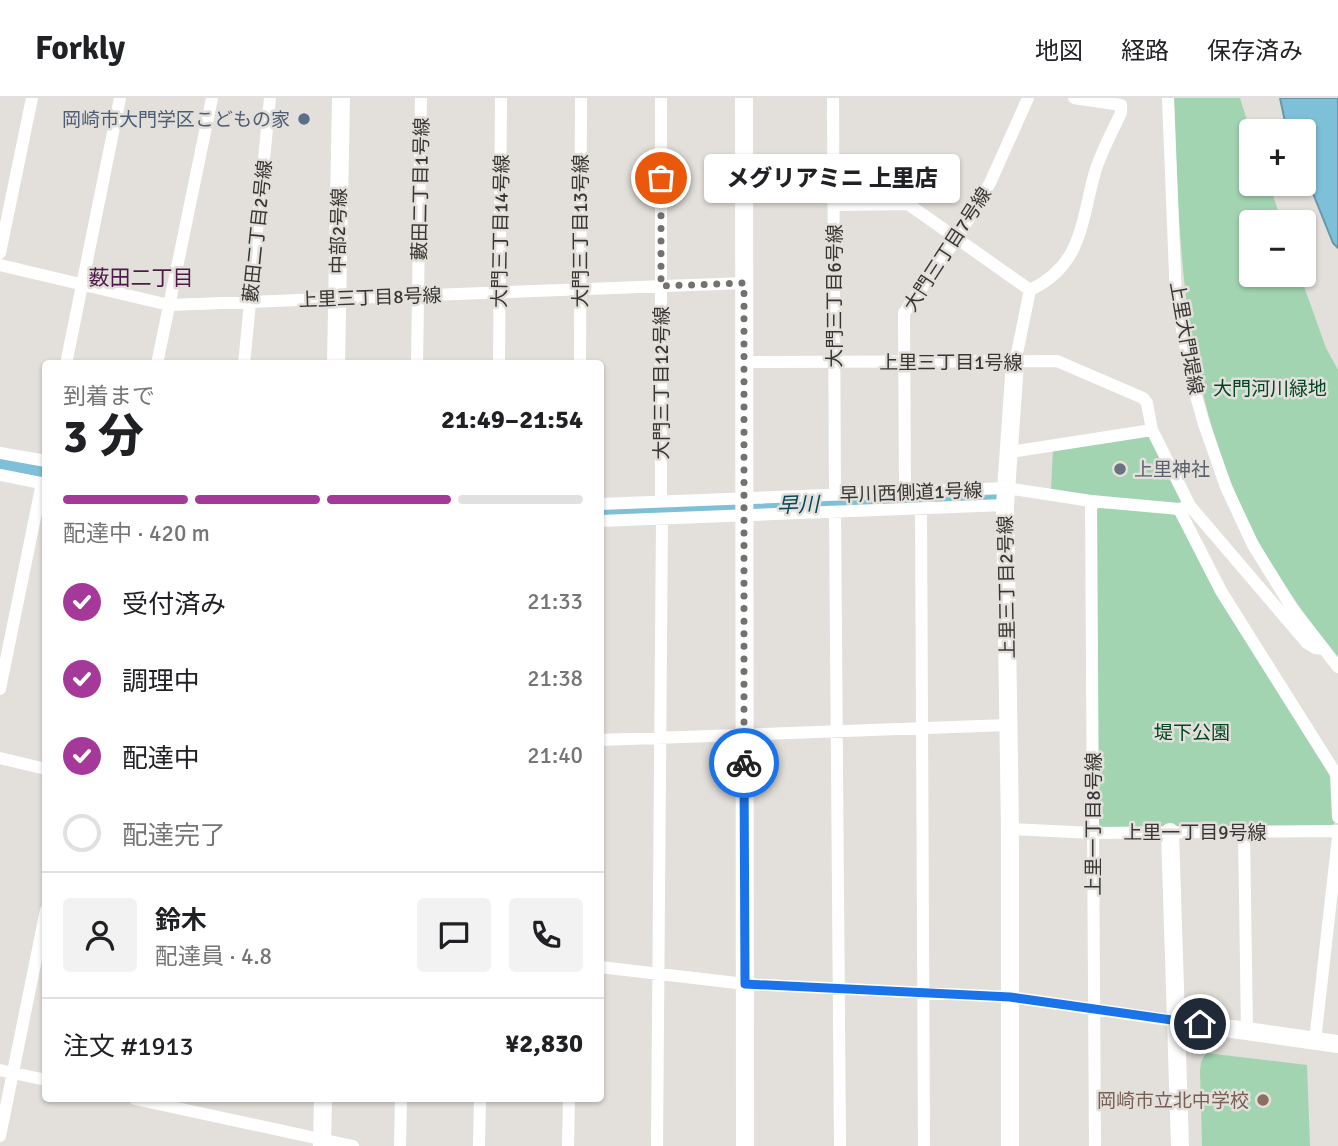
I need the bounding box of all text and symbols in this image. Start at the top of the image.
text: Forkly [35,28,125,69]
text: 地図 [1035,36,1083,66]
text: 経路 [1121,36,1169,66]
text: 保存済み [1207,36,1303,66]
place label: 岡崎市大門学区こどもの家 [62,108,290,132]
marker: 岡崎市大門学区こどもの家 [296,111,312,127]
street label: 藪田二丁目1号線 [408,117,434,261]
map controls [1239,119,1316,287]
button: + [1239,119,1316,196]
pin [631,148,691,208]
street label: 大門三丁目14号線 [488,154,514,308]
street label: 大門三丁目13号線 [569,154,593,308]
callout: メグリアミニ 上里店 [703,154,959,202]
street label: 藪田二丁目2号線 [239,159,277,304]
icon: bag [642,159,680,197]
text: メグリアミニ 上里店 [726,164,938,193]
street label: 大門三丁目7号線 [899,183,997,316]
street label: 中部2号線 [326,188,352,274]
button: − [1239,210,1316,287]
street label: 大門三丁目6号線 [823,224,847,368]
district label: 薮田二丁目 [89,265,194,291]
street label: 上里大門堤線 [1164,280,1208,396]
street label: 上里三丁目8号線 [298,284,442,312]
street label: 大門三丁目12号線 [650,306,674,460]
street label: 上里三丁目1号線 [879,351,1023,375]
park label: 大門河川緑地 [1213,377,1327,401]
text: 到着まで [63,382,155,411]
text: 21:49–21:54 [441,404,583,436]
text: 3 分 [63,409,144,465]
place label: 上里神社 [1134,458,1210,482]
marker: 上里神社 [1112,461,1128,477]
street label: 早川西側道1号線 [839,479,983,507]
water label: 早川 [777,491,821,519]
street label: 上里三丁目2号線 [994,515,1020,659]
text: 配達中 · 420 m [63,519,210,548]
icon: check [63,583,101,621]
text: 21:33 [527,587,583,616]
text: 受付済み [122,589,226,621]
icon: check [63,660,101,698]
text: 21:38 [527,664,583,693]
text: 調理中 [122,666,200,698]
park label: 堤下公園 [1154,721,1230,745]
courier [709,728,779,798]
icon: check [63,737,101,775]
text: 21:40 [527,741,583,770]
text: 配達中 [122,743,200,775]
icon: bike [725,744,763,782]
street label: 上里一丁目8号線 [1082,752,1106,896]
text: 配達完了 [122,820,226,852]
street label: 上里一丁目9号線 [1123,821,1267,845]
button: person [63,898,137,972]
button: chat [417,898,491,972]
button: phone [509,898,583,972]
text: 鈴木 [155,905,207,937]
text: 配達員 · 4.8 [155,942,272,971]
pin [1170,994,1230,1054]
icon: home [1181,1005,1219,1043]
text: ¥2,830 [505,1028,583,1060]
text: 注文 #1913 [63,1031,194,1063]
place label: 岡崎市立北中学校 [1097,1089,1249,1113]
marker: 岡崎市立北中学校 [1255,1092,1271,1108]

